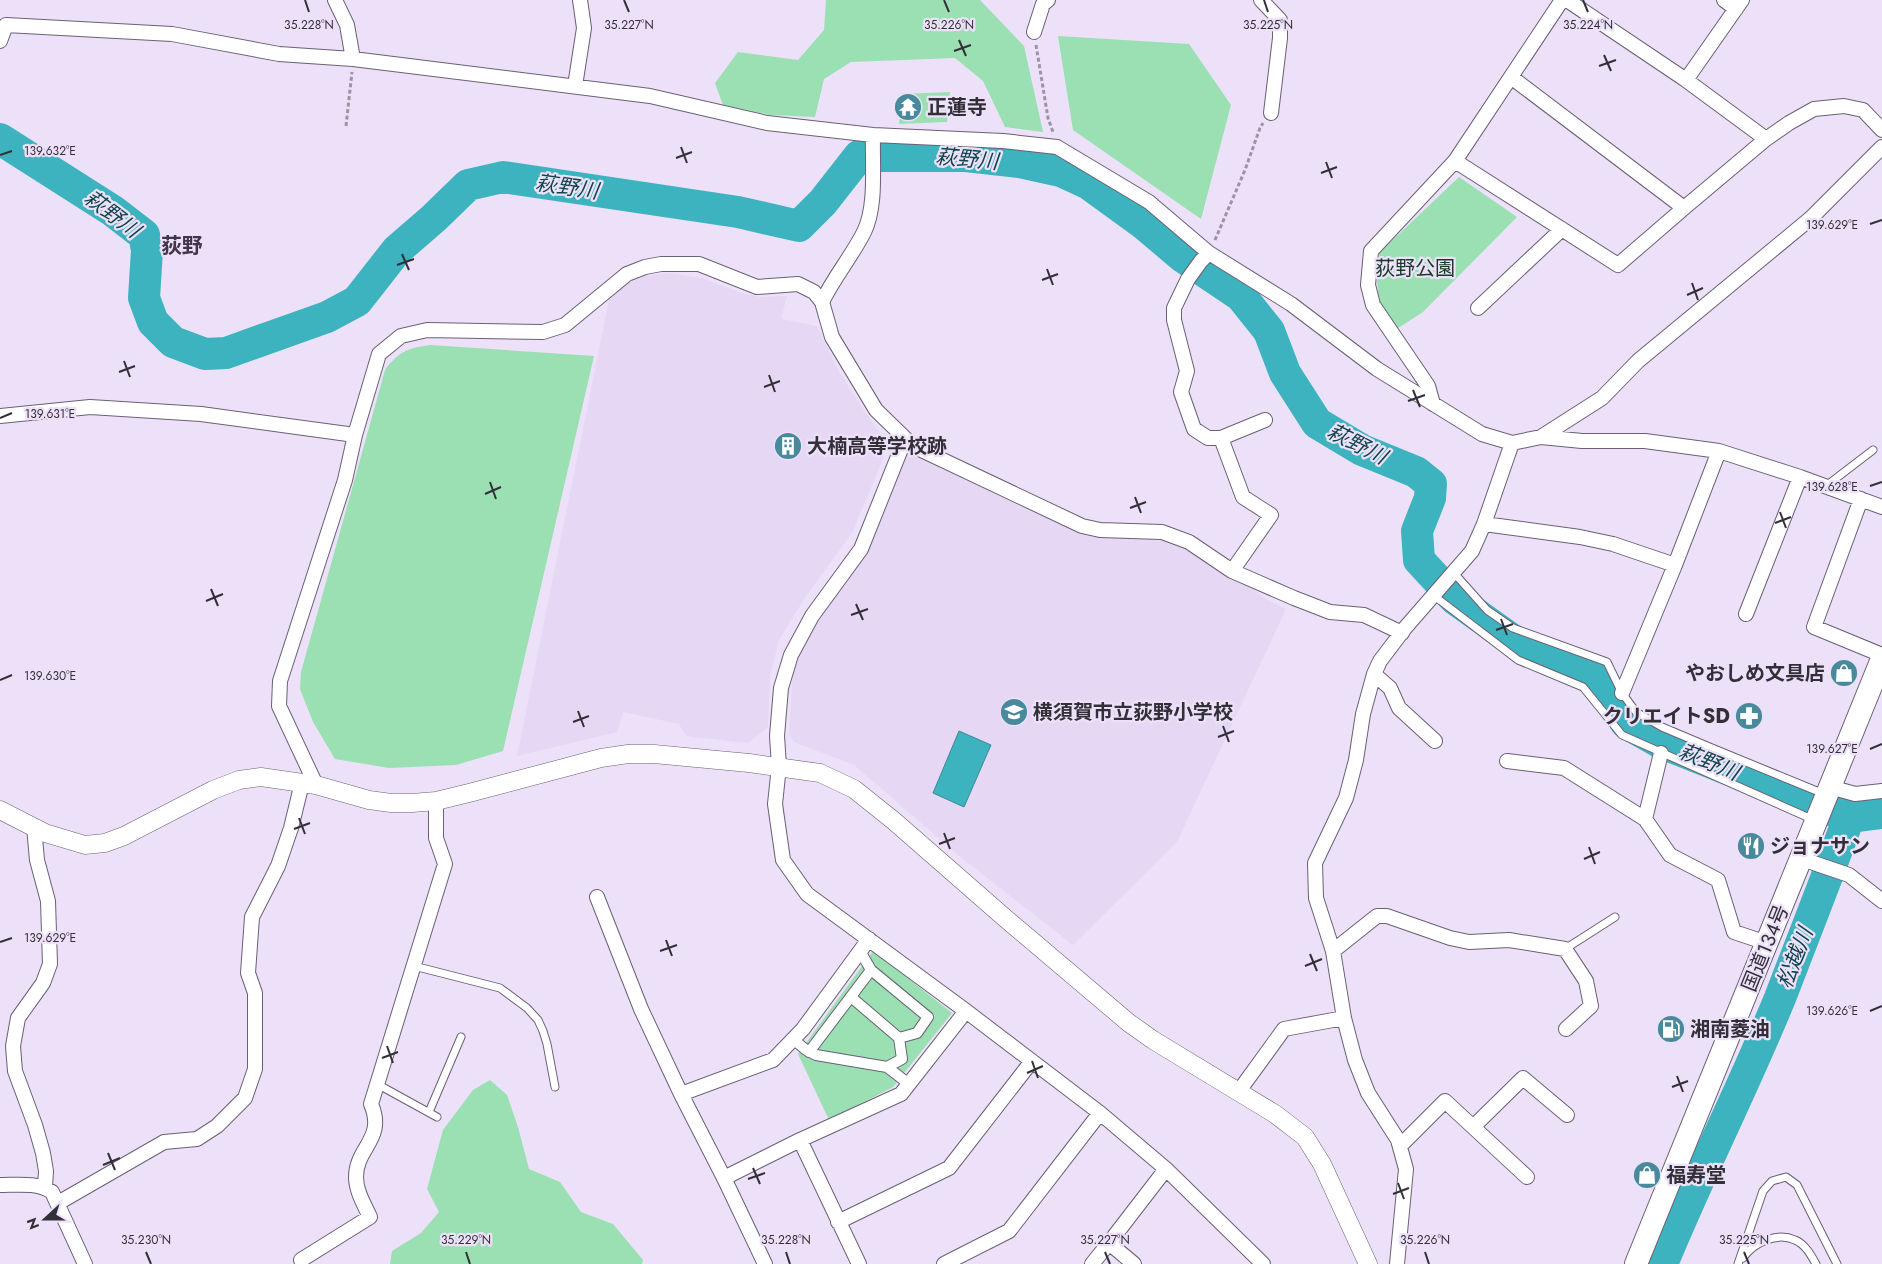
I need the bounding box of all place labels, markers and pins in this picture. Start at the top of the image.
temple icon: 正蓮寺 [893,92,923,122]
place label: 正蓮寺 [927,93,987,122]
building icon: 大楠高等学校跡 [773,431,803,461]
place label: 大楠高等学校跡 [807,432,947,461]
shop icon: やおしめ文具店 [1829,658,1859,688]
place label: やおしめ文具店 [1685,659,1825,688]
school or university icon: 横須賀市立荻野小学校 [999,697,1029,727]
place label: 横須賀市立荻野小学校 [1033,698,1233,727]
pharmacy icon: クリエイトSD [1734,701,1764,731]
place label: クリエイトSD [1603,702,1730,731]
restaurant icon: ジョナサン [1736,831,1766,861]
place label: ジョナサン [1770,832,1870,861]
fuel station icon: 湘南菱油 [1656,1014,1686,1044]
place label: 湘南菱油 [1690,1015,1770,1044]
shop icon: 福寿堂 [1632,1160,1662,1190]
place label: 福寿堂 [1666,1161,1726,1190]

